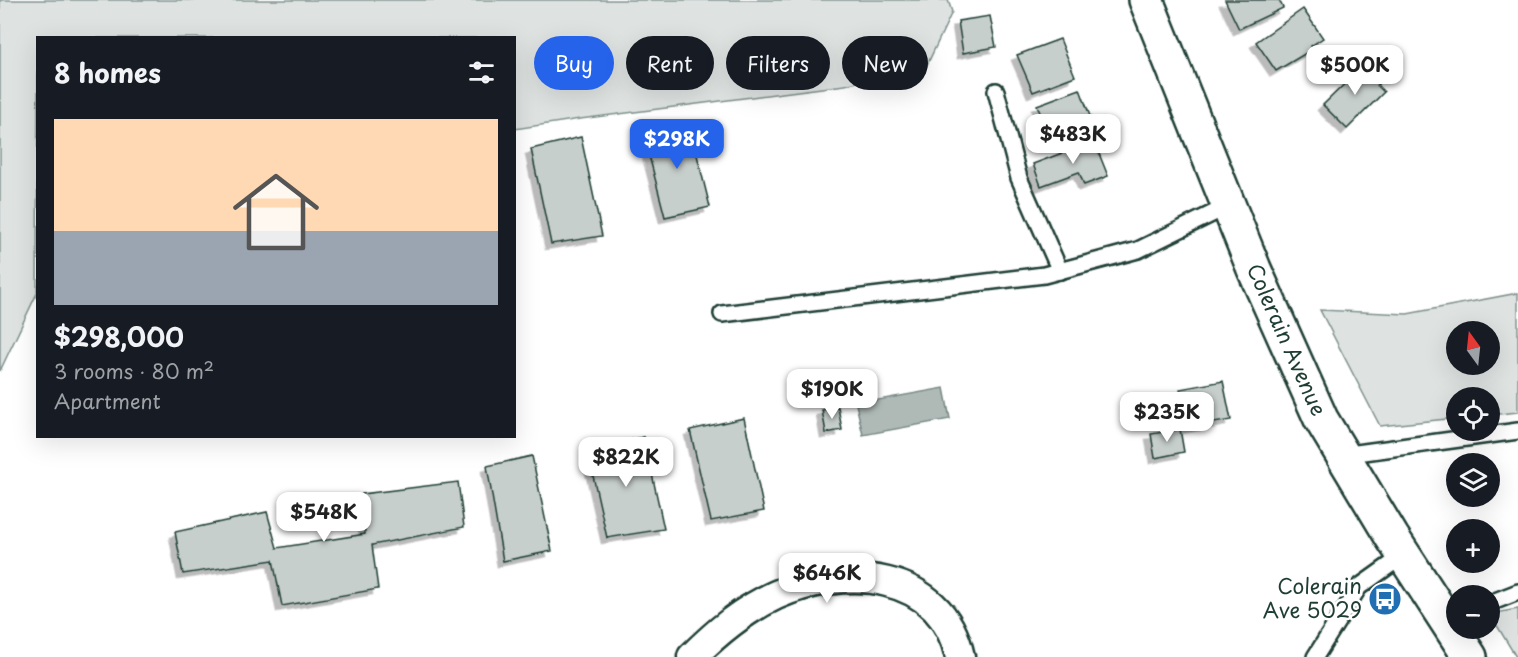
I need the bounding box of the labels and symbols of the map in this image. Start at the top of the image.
pin: $500K [1313,45,1397,96]
pin: $483K [1031,114,1115,165]
pin: $298K [635,119,719,170]
street label: Colerain Avenue [1240,258,1336,421]
north arrow [1446,321,1500,375]
pin: $190K [790,369,874,420]
pin: $235K [1125,392,1209,443]
pin: $822K [584,437,668,488]
pin: $548K [282,492,366,543]
pin: $646K [785,553,869,604]
place label: Colerain Ave 5029 [1263,569,1362,625]
bus stop icon: Colerain Ave 5029 [1367,581,1403,617]

